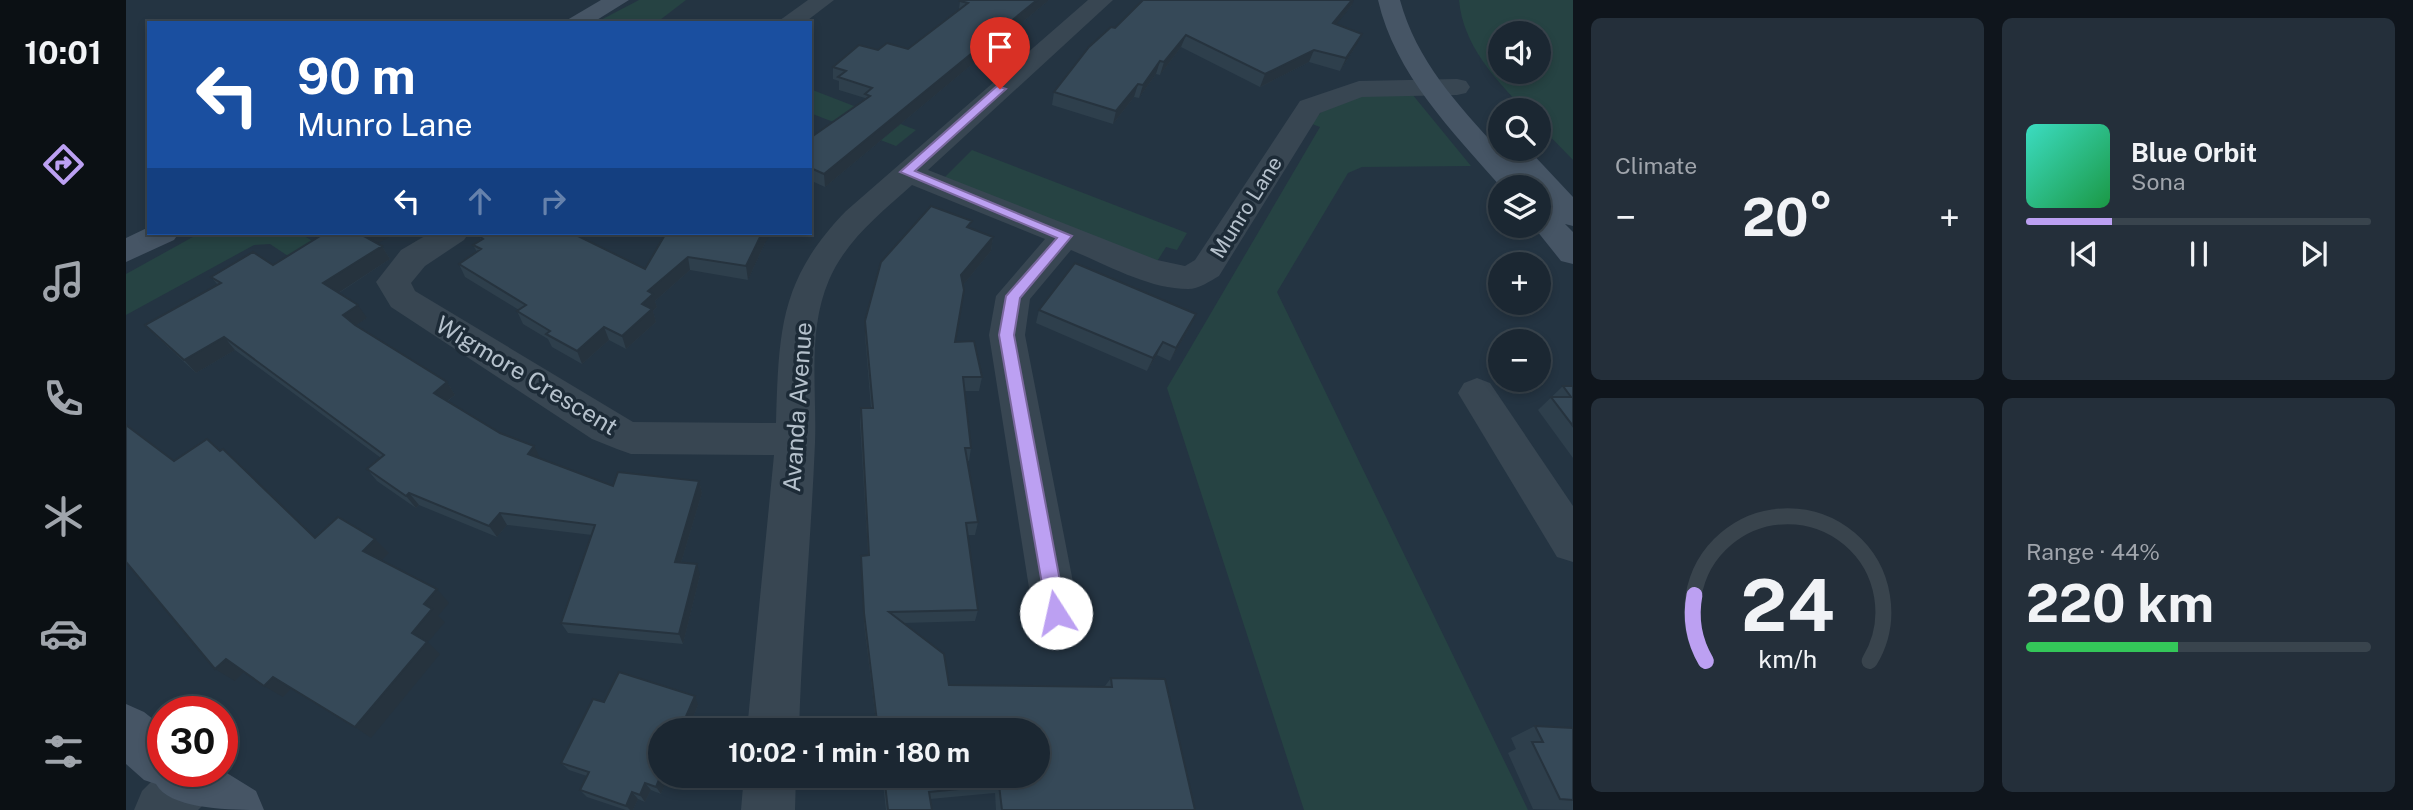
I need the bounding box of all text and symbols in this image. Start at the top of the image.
pin [970,17,1030,89]
map controls [1488,21,1551,392]
button: sound [1488,21,1551,84]
icon: arrive [981,28,1019,66]
text: 10:01 [24,34,102,71]
text: 90 m [297,47,416,105]
icon: left [182,49,273,140]
button: search [1488,98,1551,161]
text: Munro Lane [297,106,473,143]
text: Blue Orbit [2131,137,2257,168]
icon: directions [39,140,88,189]
street label: Munro Lane [1205,151,1287,263]
text: Climate [1615,152,1697,179]
text: Sona [2131,168,2185,195]
button: layers [1488,175,1551,238]
icon: left [388,182,426,220]
icon: ahead [461,182,499,220]
icon: right [534,182,572,220]
text: 20° [1742,187,1833,248]
text: − [1615,195,1636,240]
text: + [1939,195,1960,240]
icon: previous [2065,235,2103,273]
icon: pause [2180,235,2218,273]
icon: next [2295,235,2333,273]
button: + [1488,252,1551,315]
icon: music [39,257,88,306]
street label: Wigmore Crescent [431,310,623,440]
street label: Avanda Avenue [777,321,817,493]
button: − [1488,329,1551,392]
icon: phone [39,374,88,423]
icon: climate [39,492,88,541]
text: Range · 44% [2026,538,2160,565]
text: 24 [1741,562,1834,647]
text: 220 km [2026,573,2214,634]
position arrow [1019,576,1093,650]
icon: car [39,609,88,658]
text: km/h [1758,644,1817,674]
speed limit sign: 30 [147,696,238,787]
icon: filters [39,727,88,776]
text: 10:02 · 1 min · 180 m [728,737,970,768]

